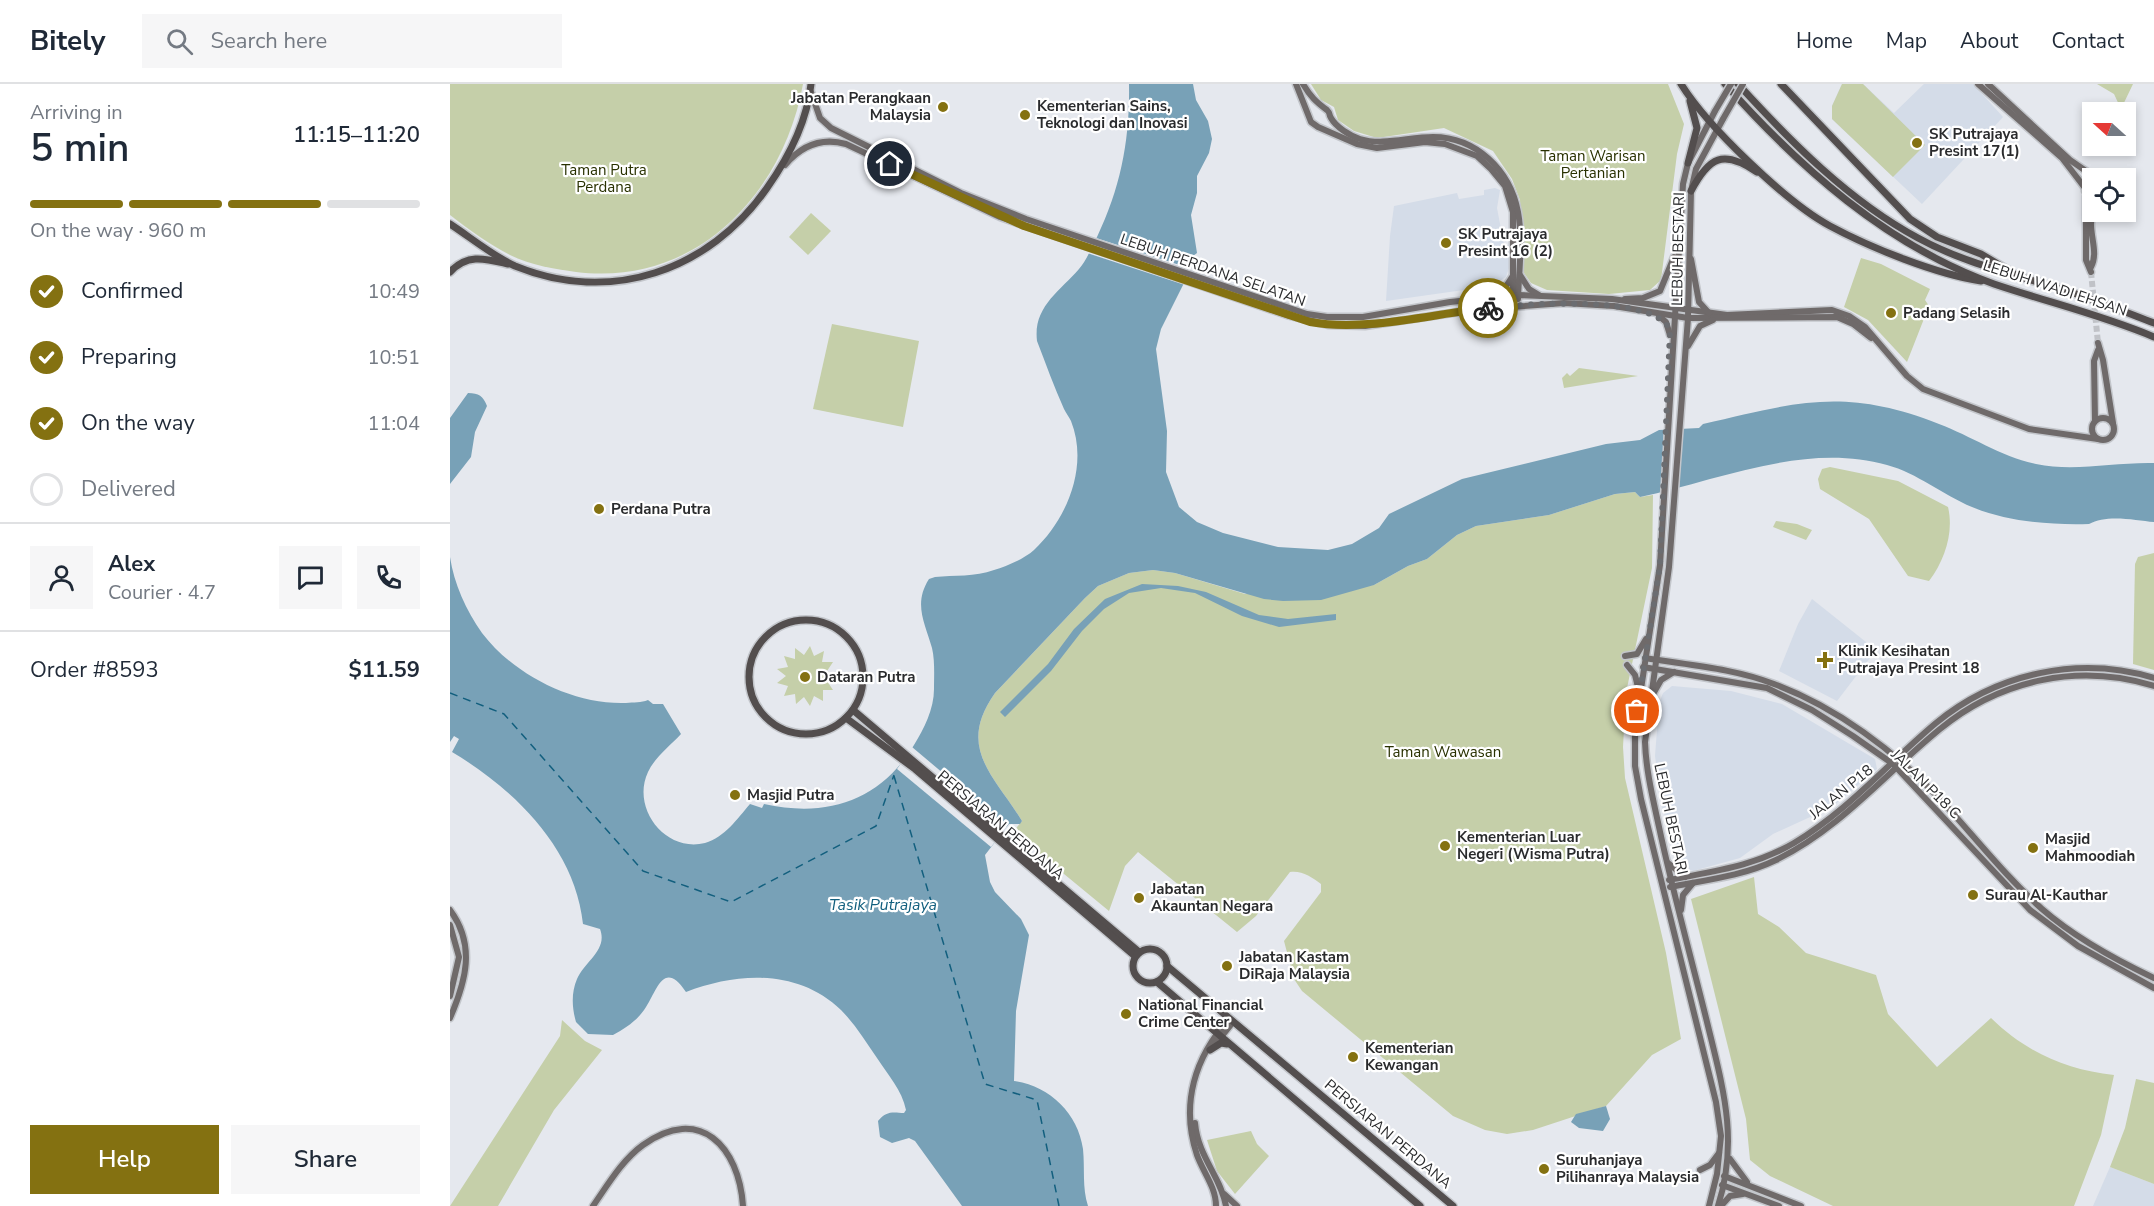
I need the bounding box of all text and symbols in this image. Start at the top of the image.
search box [142,14,562,68]
text: Bitely [30,22,106,60]
icon: search [163,25,196,58]
text: Search here [211,26,327,56]
text: Home [1796,27,1853,55]
text: Map [1886,27,1927,55]
text: About [1960,27,2018,55]
text: Contact [2051,27,2124,55]
place label: Jabatan Perangkaan Malaysia [790,88,931,125]
place label: Kementerian Sains, Teknologi dan Inovasi [1037,96,1188,133]
text: Arriving in [30,99,123,126]
marker: Jabatan Perangkaan Malaysia [936,100,950,114]
north arrow [2082,102,2136,156]
map controls [2082,102,2136,222]
marker: Kementerian Sains, Teknologi dan Inovasi [1018,108,1032,122]
text: 11:15–11:20 [293,120,420,150]
text: 5 min [30,122,129,175]
place label: SK Putrajaya Presint 17(1) [1929,124,2020,161]
marker: SK Putrajaya Presint 17(1) [1910,136,1924,150]
pin [864,138,915,189]
park label: Taman Warisan Pertanian [1540,146,1646,183]
icon: home [873,147,906,180]
park label: Taman Putra Perdana [561,160,647,197]
button: locate [2082,168,2136,222]
street label: LEBUH BESTARI [1667,192,1689,306]
text: On the way · 960 m [30,217,206,244]
place label: SK Putrajaya Presint 16 (2) [1458,224,1553,261]
street label: LEBUH PERDANA SELATAN [1118,229,1308,311]
marker: SK Putrajaya Presint 16 (2) [1439,236,1453,250]
street label: LEBUH WADI EHSAN [1981,255,2129,321]
icon: check [30,275,63,308]
text: Confirmed [81,276,183,306]
text: 10:49 [367,278,420,305]
courier [1458,278,1518,338]
icon: bike [1472,292,1505,325]
place label: Padang Selasih [1903,303,2010,323]
marker: Padang Selasih [1884,306,1898,320]
icon: check [30,341,63,374]
text: Preparing [81,342,177,372]
text: 10:51 [367,344,420,371]
icon: check [30,407,63,440]
text: On the way [81,408,195,438]
text: 11:04 [367,410,420,437]
text: Delivered [81,474,176,504]
place label: Perdana Putra [611,499,711,519]
marker: Perdana Putra [592,502,606,516]
button: person [30,546,93,609]
button: chat [279,546,342,609]
button: phone [357,546,420,609]
text: Alex [108,549,155,579]
text: Courier · 4.7 [108,579,216,606]
place label: Klinik Kesihatan Putrajaya Presint 18 [1838,641,1979,678]
marker: Klinik Kesihatan Putrajaya Presint 18 [1816,651,1834,669]
text: Order #8593 [30,655,159,685]
text: $11.59 [349,655,420,685]
place label: Dataran Putra [817,667,916,687]
marker: Dataran Putra [798,670,812,684]
pin [1611,685,1662,736]
icon: bag [1620,694,1653,727]
park label: Taman Wawasan [1385,742,1501,762]
street label: JALAN P18 C [1886,744,1965,823]
street label: JALAN P18 [1804,760,1877,825]
street label: LEBUH BESTARI [1649,761,1693,877]
street label: PERSIARAN PERDANA [933,766,1069,884]
place label: Masjid Putra [747,785,834,805]
marker: Masjid Putra [728,788,742,802]
place label: Kementerian Luar Negeri (Wisma Putra) [1457,827,1610,864]
place label: Masjid Mahmoodiah [2045,829,2135,866]
marker: Kementerian Luar Negeri (Wisma Putra) [1438,839,1452,853]
marker: Masjid Mahmoodiah [2026,841,2040,855]
place label: Jabatan Akauntan Negara [1150,879,1273,916]
place label: Surau Al-Kauthar [1985,885,2108,905]
marker: Surau Al-Kauthar [1966,888,1980,902]
marker: Jabatan Akauntan Negara [1132,891,1146,905]
water label: Tasik Putrajaya [829,894,937,916]
place label: Jabatan Kastam DiRaja Malaysia [1238,947,1350,984]
marker: Jabatan Kastam DiRaja Malaysia [1220,959,1234,973]
place label: National Financial Crime Center [1138,995,1264,1032]
marker: National Financial Crime Center [1119,1007,1133,1021]
place label: Kementerian Kewangan [1365,1038,1453,1075]
marker: Kementerian Kewangan [1346,1050,1360,1064]
street label: PERSIARAN PERDANA [1320,1075,1456,1193]
button: Help [30,1125,219,1194]
button: Share [231,1125,420,1194]
place label: Suruhanjaya Pilihanraya Malaysia [1556,1150,1699,1187]
marker: Suruhanjaya Pilihanraya Malaysia [1537,1162,1551,1176]

